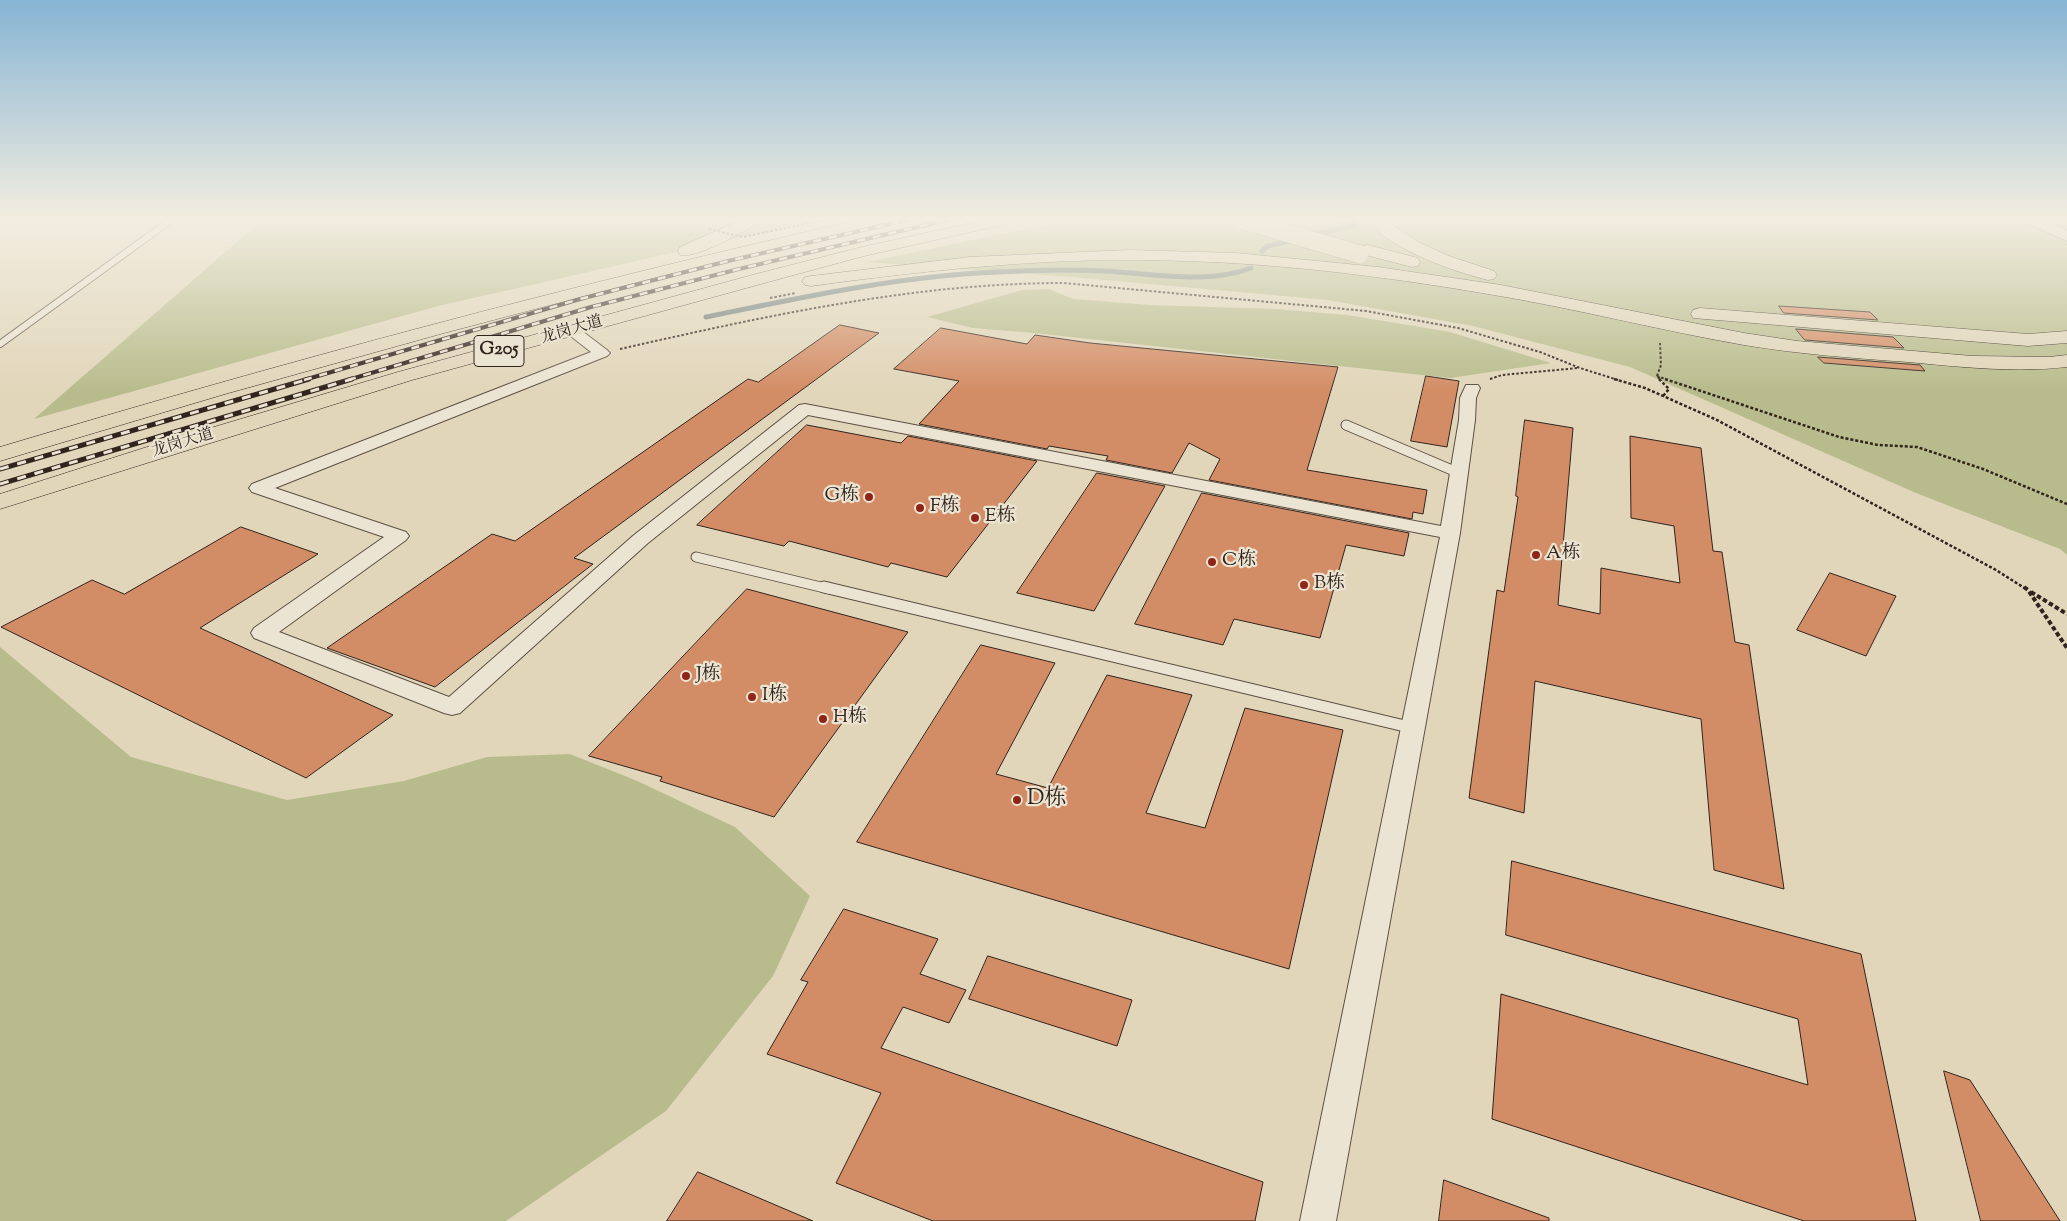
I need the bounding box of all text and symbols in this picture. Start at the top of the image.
street label: 龙岗大道 [539,313,605,349]
road number: G205 [474,336,524,366]
street label: 龙岗大道 [150,425,216,463]
place label: G栋 [824,486,859,508]
marker: G栋 [863,491,875,503]
place label: F栋 [930,497,960,519]
marker: F栋 [914,502,926,514]
place label: E栋 [985,507,1015,529]
marker: E栋 [969,512,981,524]
place label: A栋 [1546,544,1580,566]
marker: A栋 [1530,549,1542,561]
place label: C栋 [1222,551,1256,573]
marker: C栋 [1206,556,1218,568]
place label: B栋 [1314,574,1345,596]
marker: B栋 [1298,579,1310,591]
place label: J栋 [696,665,721,687]
marker: J栋 [680,670,692,682]
place label: I栋 [762,686,787,708]
marker: I栋 [746,691,758,703]
place label: H栋 [833,708,867,730]
marker: H栋 [817,713,829,725]
place label: D栋 [1027,787,1066,813]
marker: D栋 [1011,794,1023,806]

